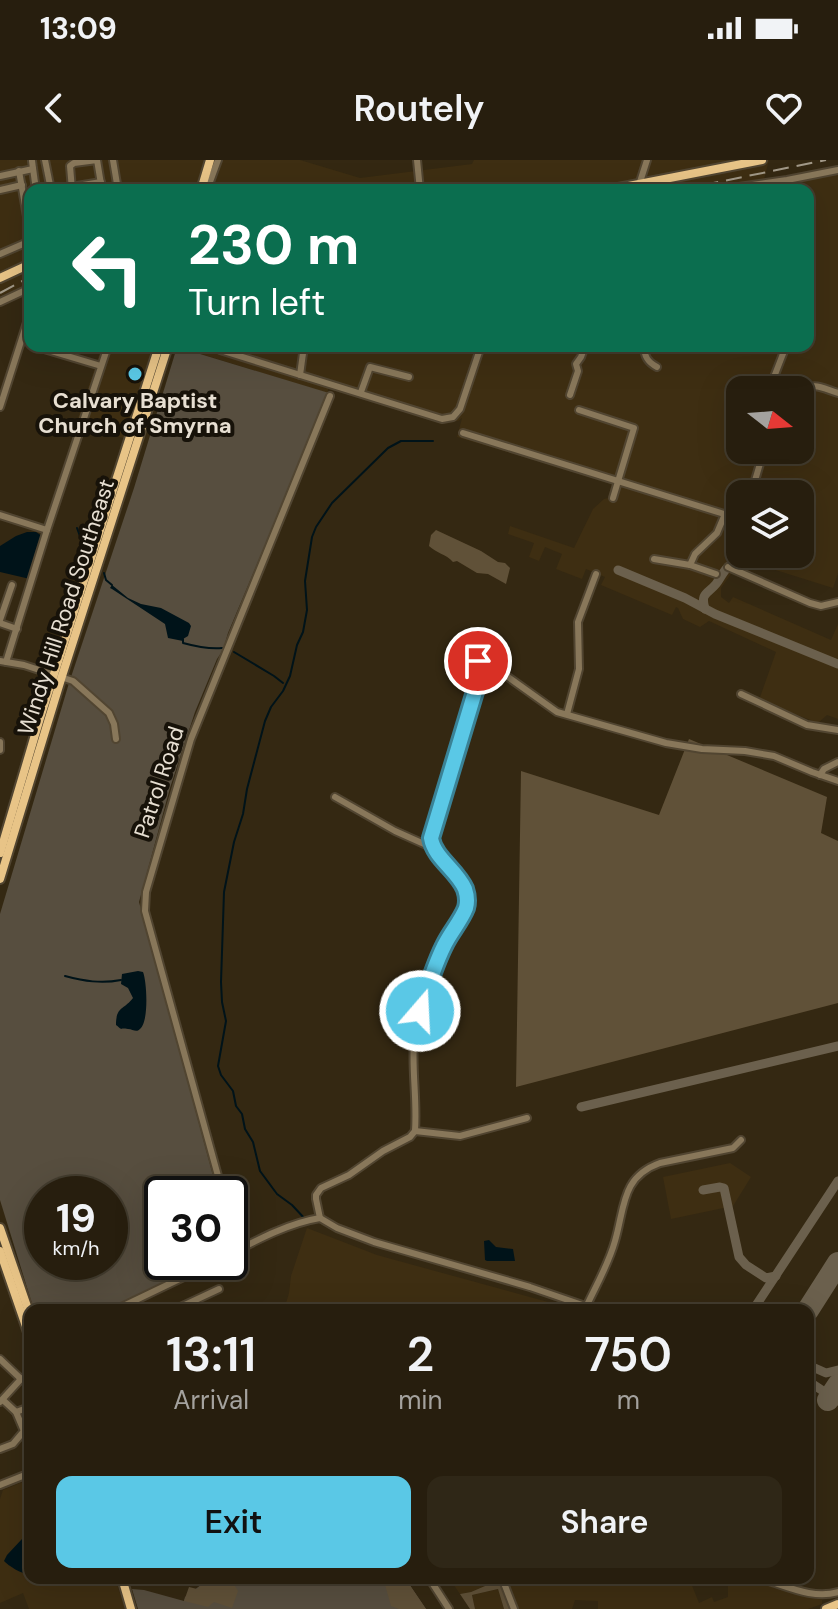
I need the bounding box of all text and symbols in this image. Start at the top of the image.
text: 13:09 [40,9,117,48]
text: Routely [353,85,485,132]
icon: back [32,86,76,130]
icon: heart [762,86,806,130]
text: 230 m [188,208,359,281]
icon: left [56,216,160,320]
text: Turn left [188,279,325,326]
marker: Calvary Baptist Church of Smyrna [126,365,144,383]
north arrow [726,376,814,464]
map controls [726,376,814,568]
place label: Calvary Baptist Church of Smyrna [38,386,232,440]
street label: Windy Hill Road Southeast [11,475,121,739]
button: layers [726,480,814,568]
pin [444,627,512,695]
icon: arrive [456,639,500,683]
street label: Patrol Road [127,723,191,841]
position arrow [378,969,462,1053]
speed limit sign: 30 [144,1176,248,1280]
text: 19 [56,1192,96,1244]
text: km/h [52,1235,100,1261]
text: 13:11 [166,1323,256,1386]
text: 2 [406,1323,434,1386]
text: 750 [584,1323,672,1386]
text: Arrival [173,1383,249,1417]
text: min [398,1383,443,1417]
text: m [617,1383,640,1417]
button: Exit [56,1476,411,1568]
button: Share [427,1476,782,1568]

